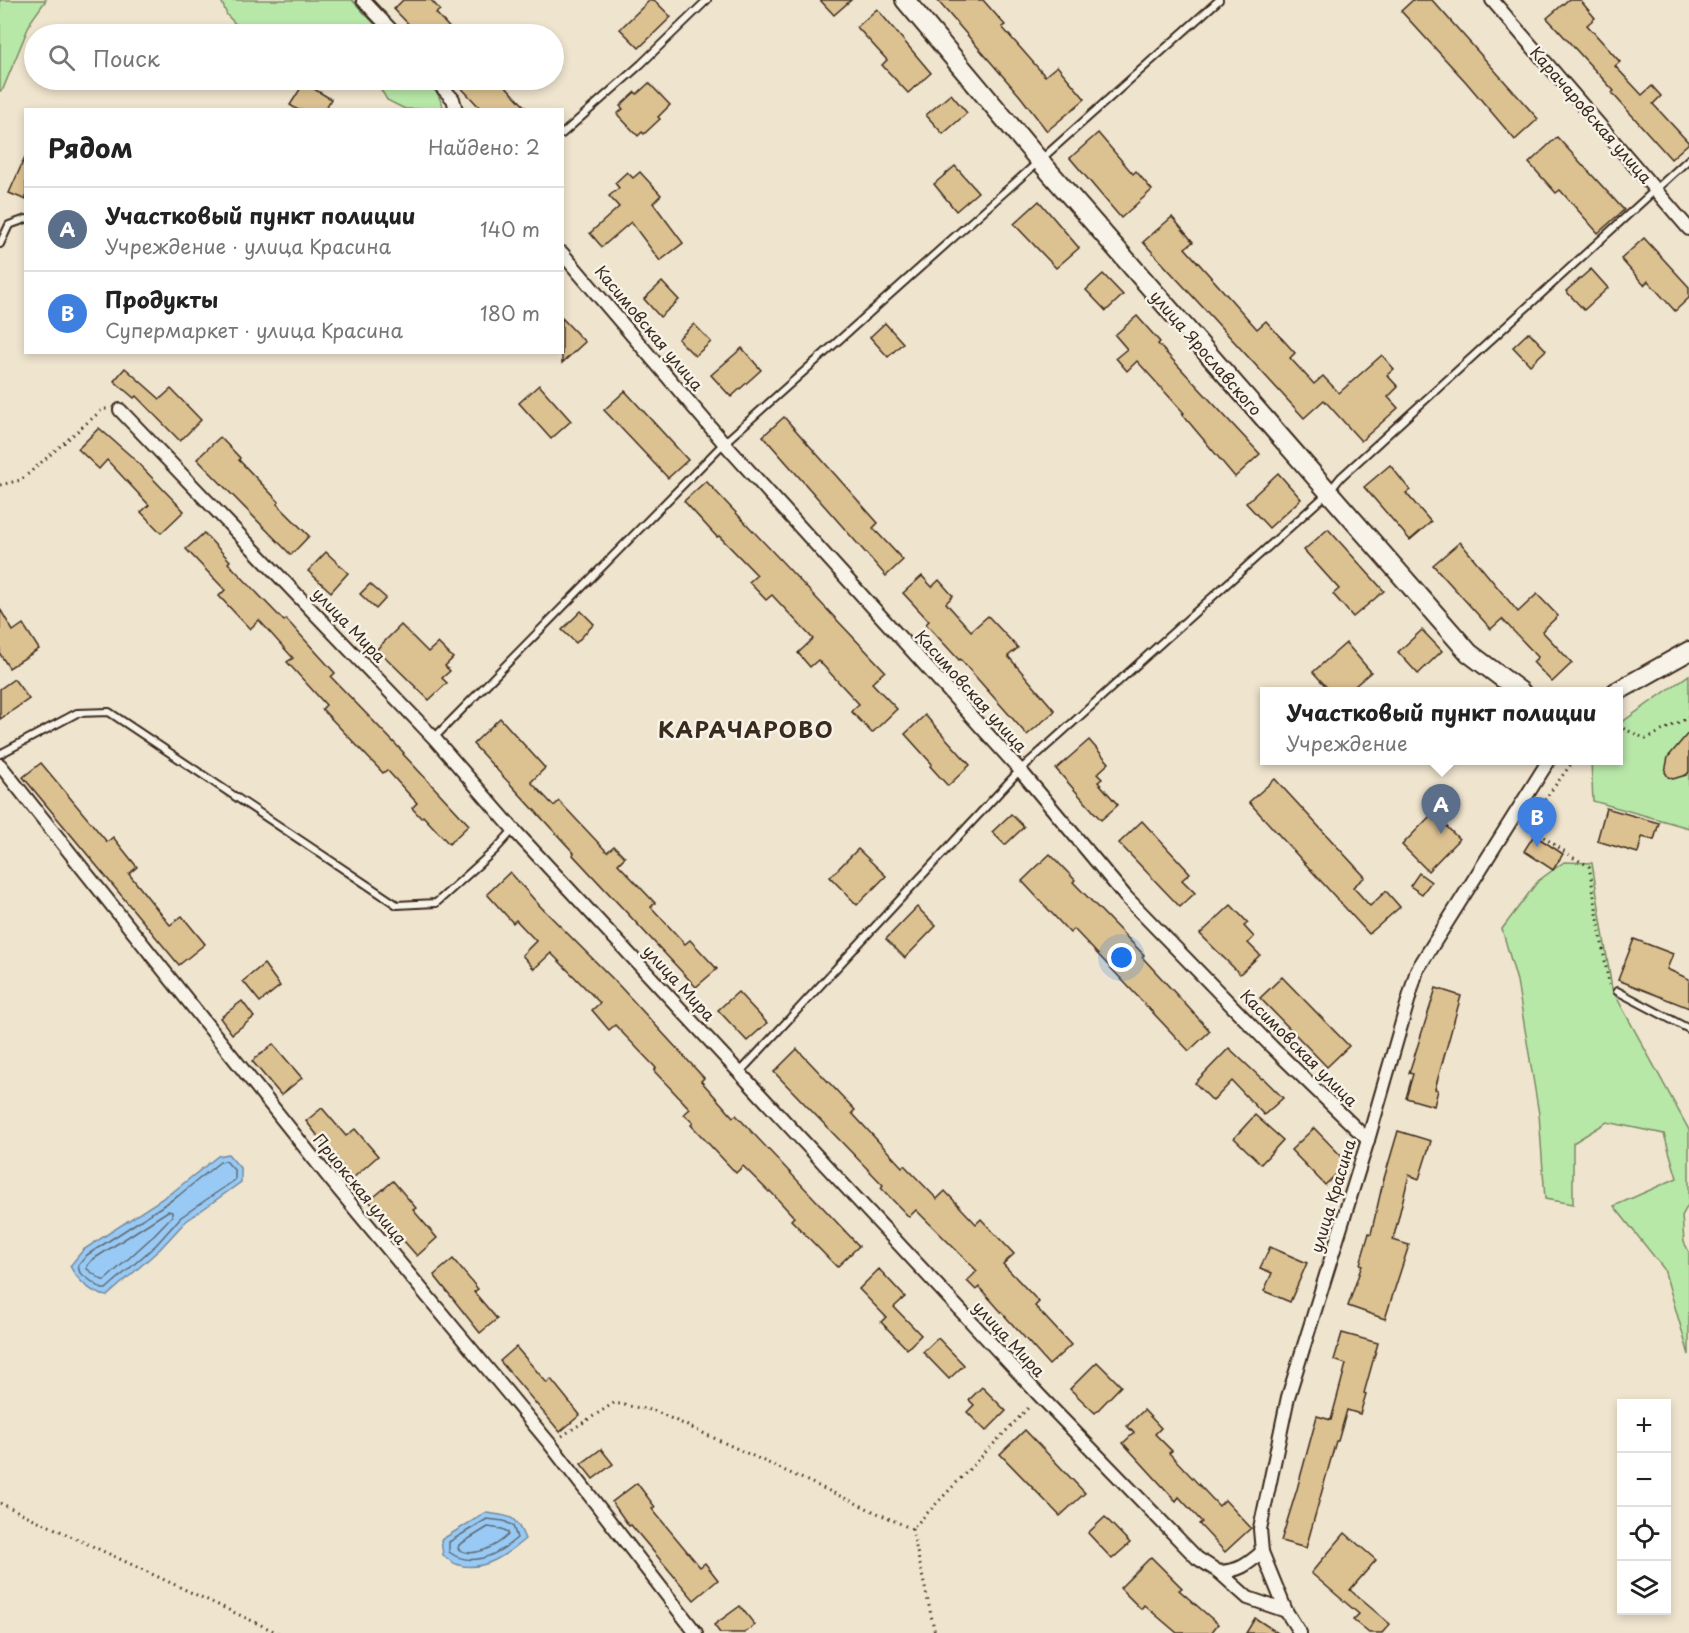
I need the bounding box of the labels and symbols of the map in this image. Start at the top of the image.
street label: Карачаровская улица [1525,40,1658,188]
street label: Касимовская улица [590,259,710,395]
street label: улица Ярославского [1145,284,1268,420]
street label: улица Мира [308,581,392,667]
street label: Касимовская улица [910,624,1033,757]
district label: КАРАЧАРОВО [658,712,834,745]
pin: A [1422,784,1460,834]
pin: B [1518,798,1556,847]
street label: улица Мира [638,939,721,1026]
your location [1107,943,1136,972]
street label: Касимовская улица [1236,983,1364,1111]
street label: Приокская улица [308,1127,413,1249]
street label: улица Красина [1303,1136,1361,1256]
street label: улица Мира [968,1295,1051,1382]

